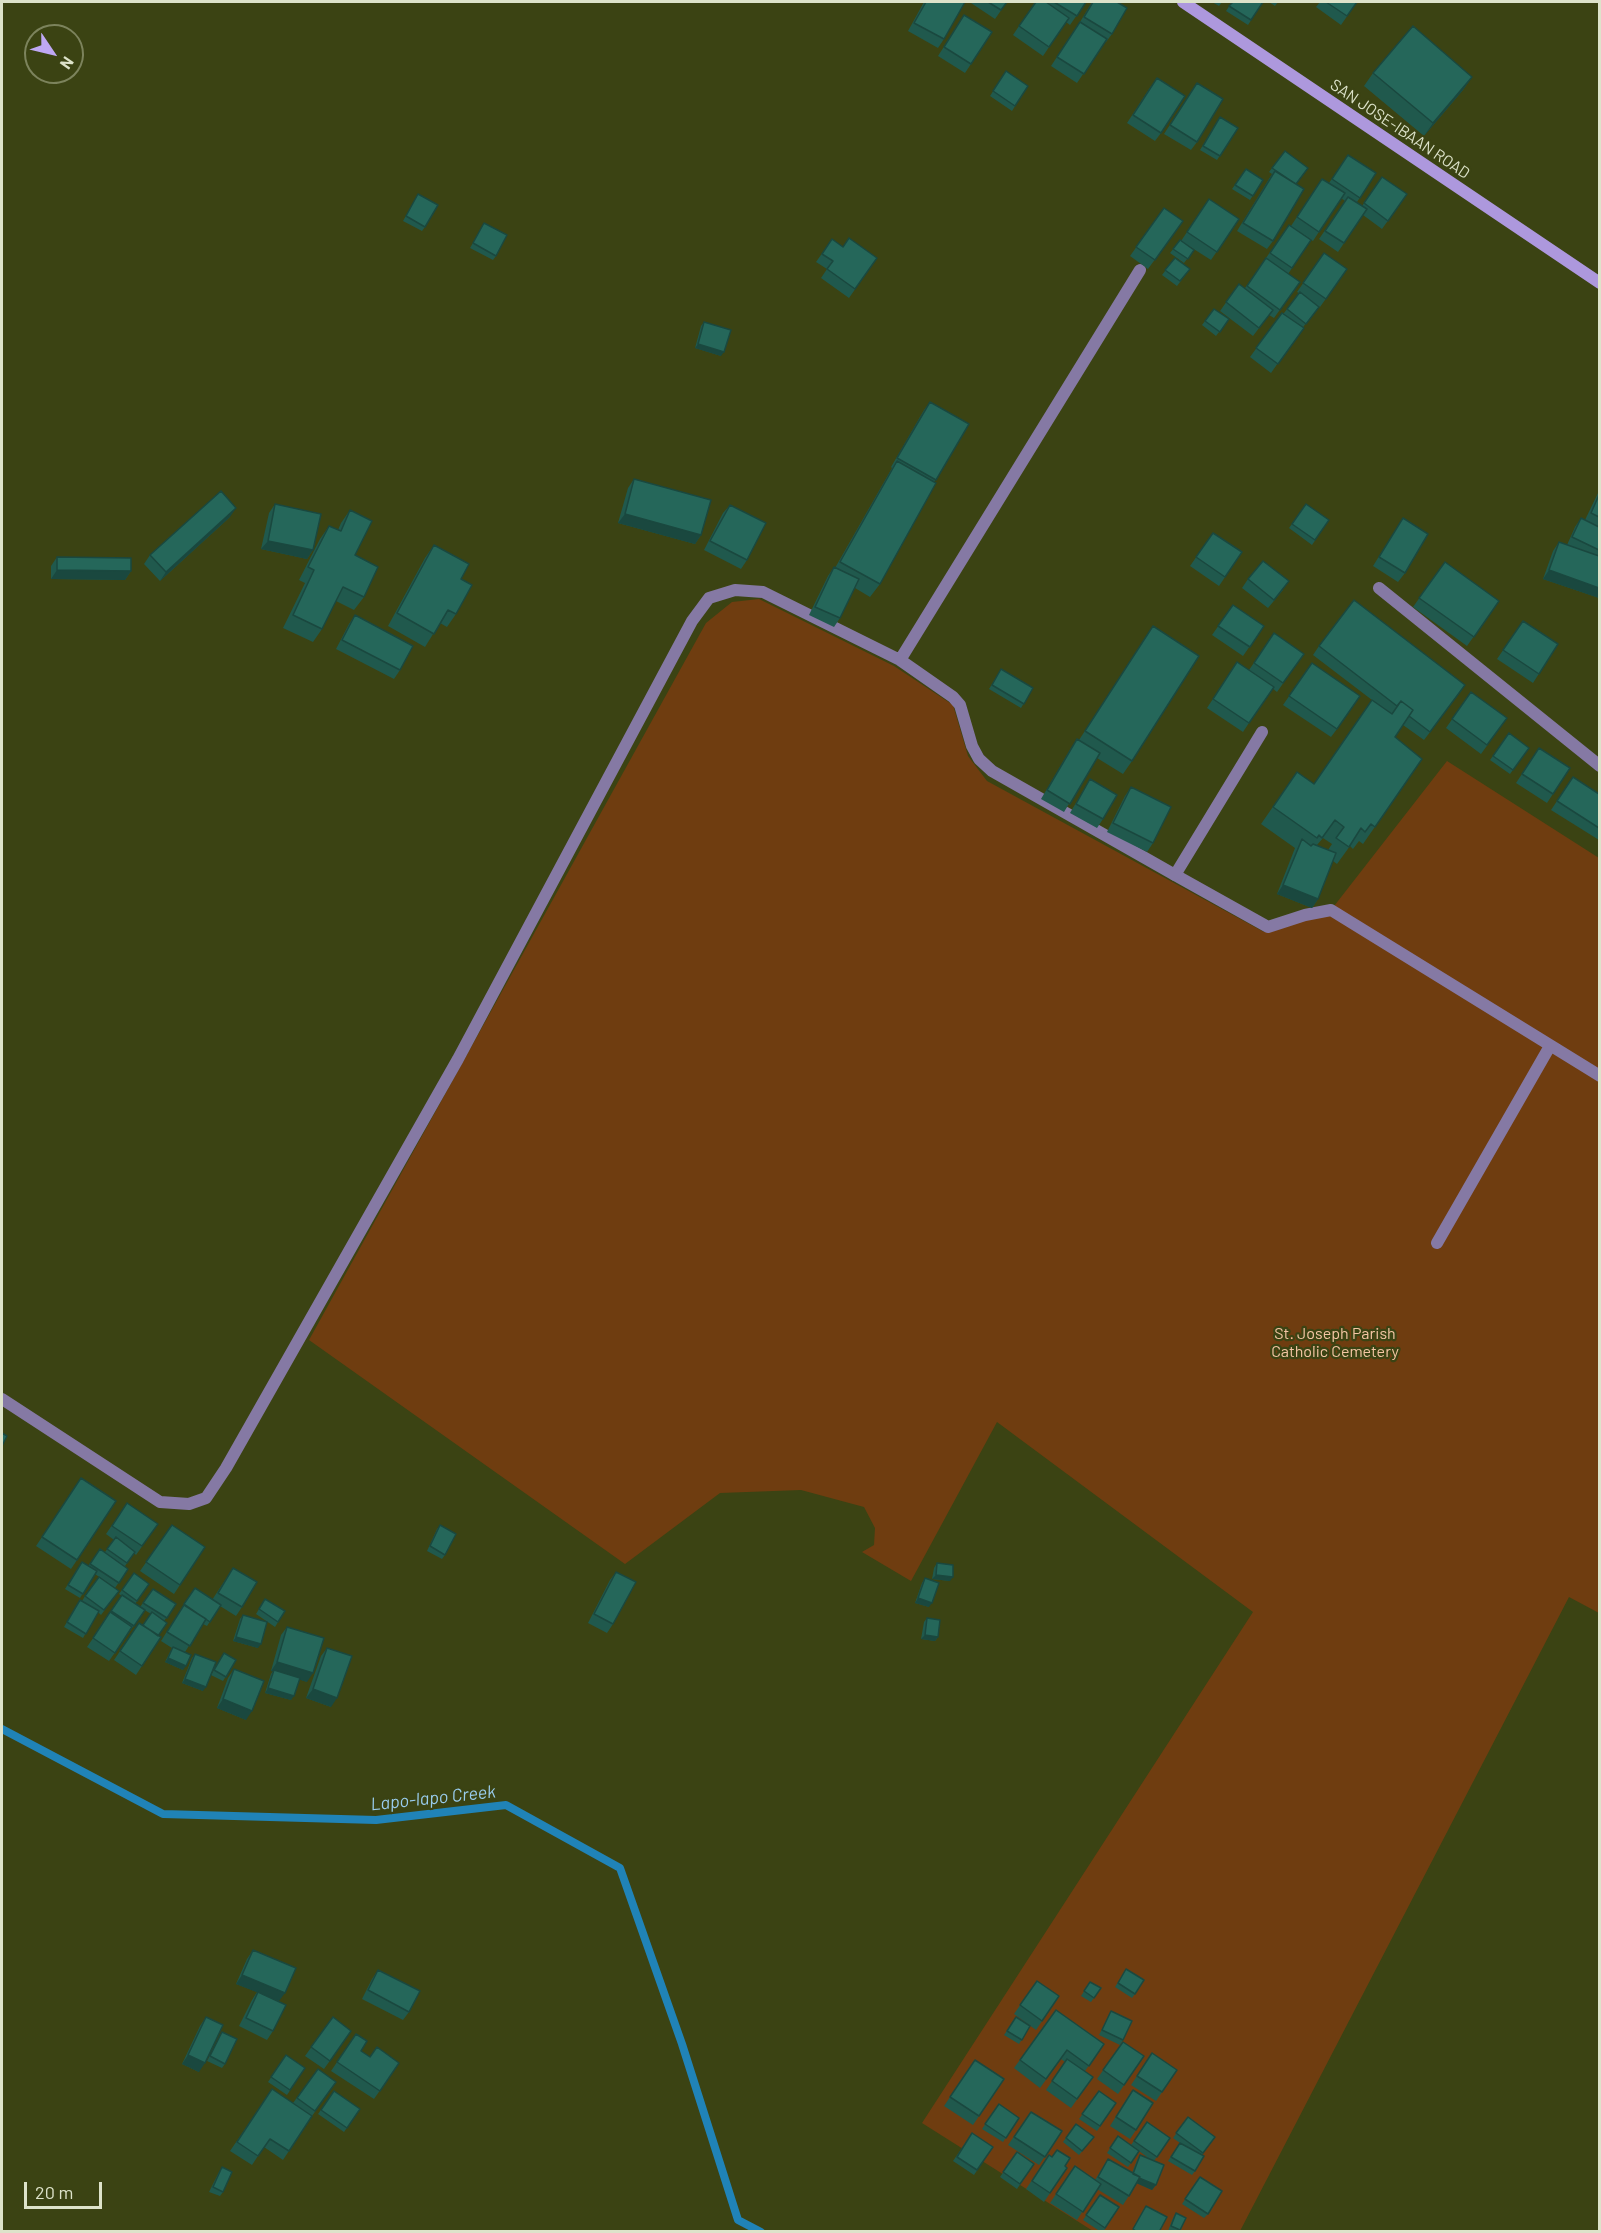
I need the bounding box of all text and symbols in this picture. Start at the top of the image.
north arrow [24,24,84,84]
text: N [57,54,78,73]
street label: SAN JOSE-IBAAN ROAD [1327,75,1473,183]
park label: St. Joseph Parish Catholic Cemetery [1271,1324,1399,1362]
water label: Lapo-lapo Creek [369,1781,497,1815]
scale bar [27,2170,105,2208]
text: 20 m [35,2181,73,2203]

